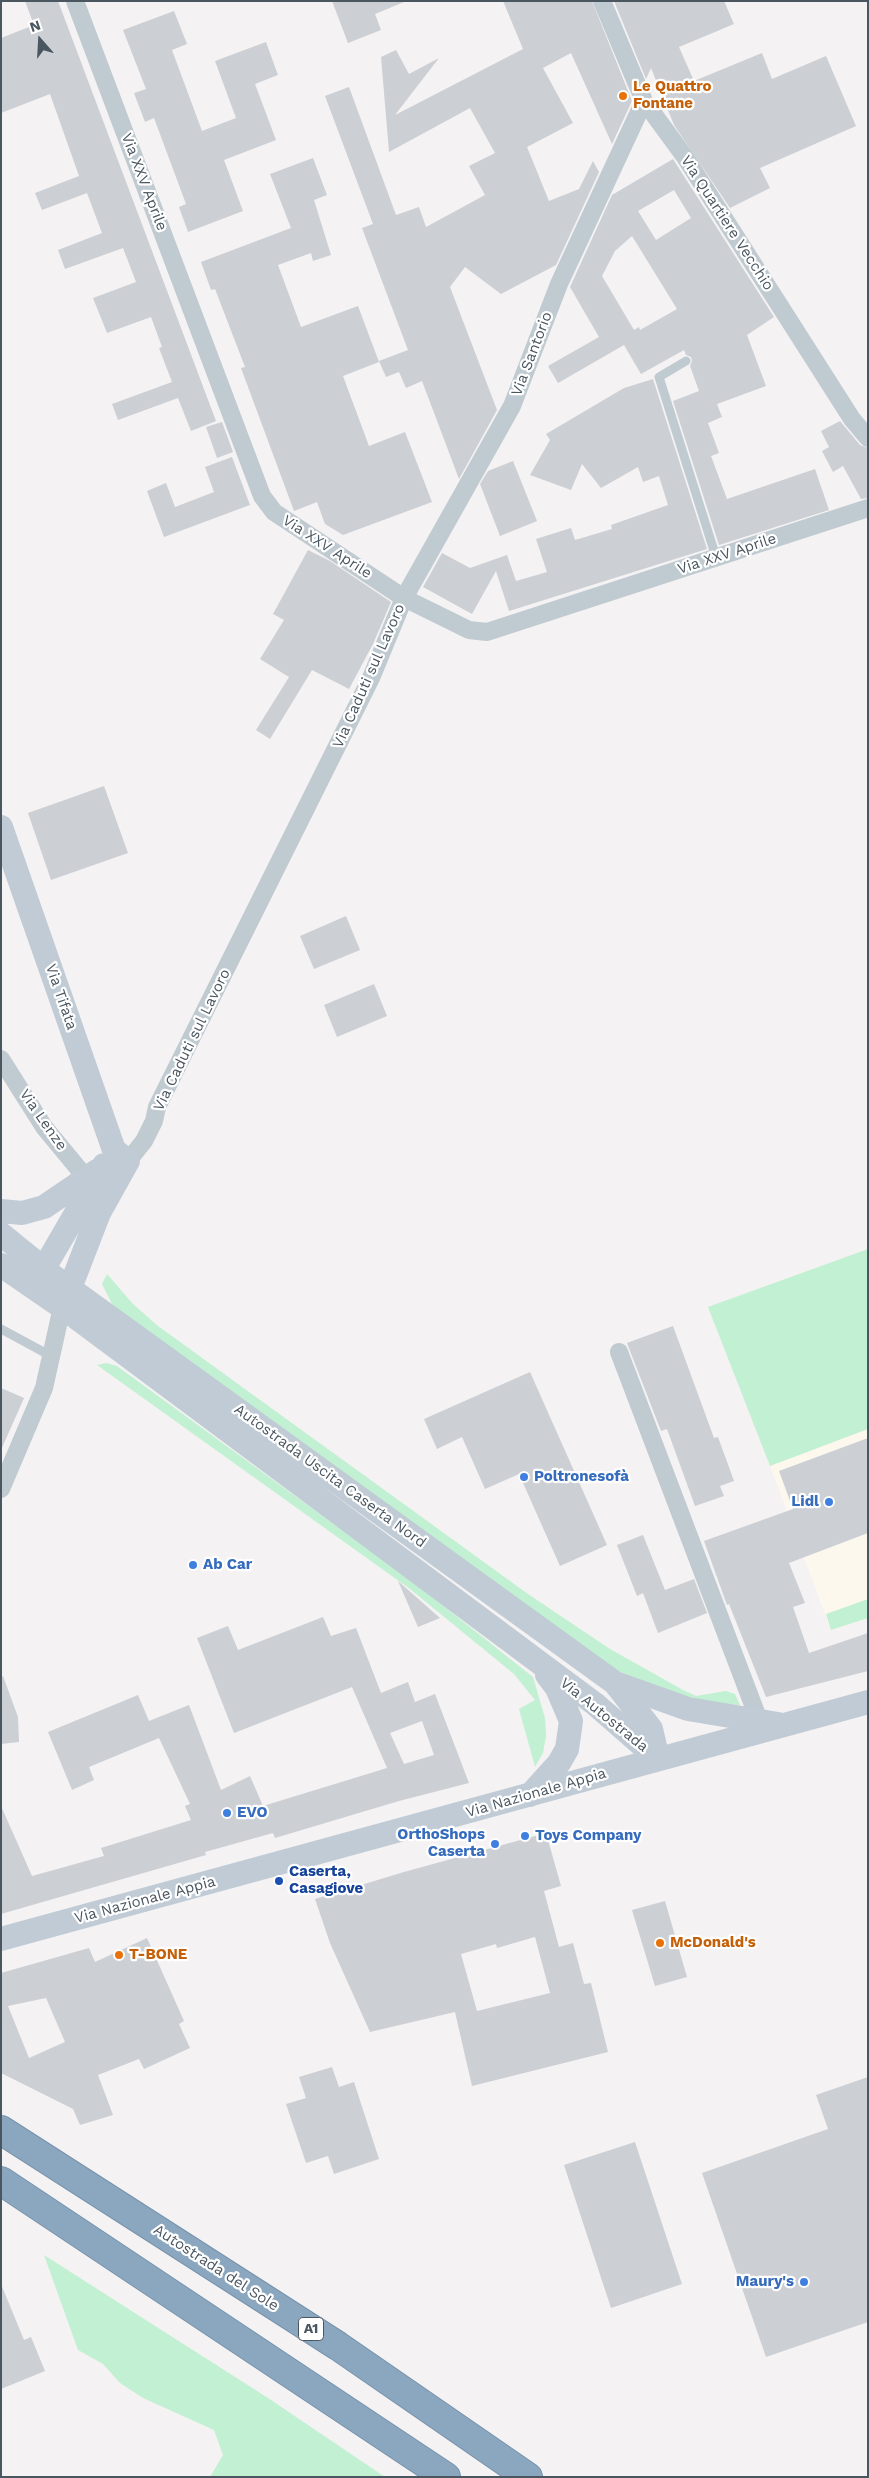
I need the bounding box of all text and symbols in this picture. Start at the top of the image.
north arrow [15,15,65,65]
text: N [28,17,43,35]
place label: Le Quattro Fontane [633,78,712,113]
marker: Le Quattro Fontane [617,90,629,102]
street label: Via XXV Aprile [117,131,171,233]
street label: Via Quartiere Vecchio [677,152,777,294]
street label: Via Santorio [508,309,556,399]
street label: Via XXV Aprile [279,511,375,583]
street label: Via XXV Aprile [675,530,779,578]
street label: Via Caduti sul Lavoro [329,601,409,751]
street label: Via Tifata [41,962,81,1032]
street label: Via Caduti sul Lavoro [150,966,234,1114]
street label: Via Lenze [15,1086,71,1154]
street label: Autostrada Uscita Caserta Nord [231,1400,429,1552]
place label: Poltronesofà [534,1468,629,1486]
marker: Poltronesofà [518,1471,530,1483]
place label: Lidl [791,1493,819,1511]
marker: Lidl [823,1496,835,1508]
place label: Ab Car [203,1556,252,1574]
marker: Ab Car [187,1559,199,1571]
street label: Via Autostrada [556,1674,652,1756]
street label: Via Nazionale Appia [464,1764,608,1822]
place label: EVO [237,1804,267,1822]
marker: EVO [221,1807,233,1819]
place label: OrthoShops Caserta [397,1826,485,1861]
place label: Toys Company [535,1827,641,1845]
marker: Toys Company [519,1830,531,1842]
marker: OrthoShops Caserta [489,1838,501,1850]
place label: Caserta, Casagiove [289,1863,363,1898]
street label: Via Nazionale Appia [73,1873,217,1927]
marker: Caserta, Casagiove [273,1875,285,1887]
place label: McDonald's [670,1934,756,1952]
marker: McDonald's [654,1937,666,1949]
place label: T-BONE [129,1946,187,1964]
marker: T-BONE [113,1949,125,1961]
street label: Autostrada del Sole [150,2221,282,2315]
place label: Maury's [736,2273,794,2291]
marker: Maury's [798,2276,810,2288]
road number: A1 [298,2318,324,2340]

